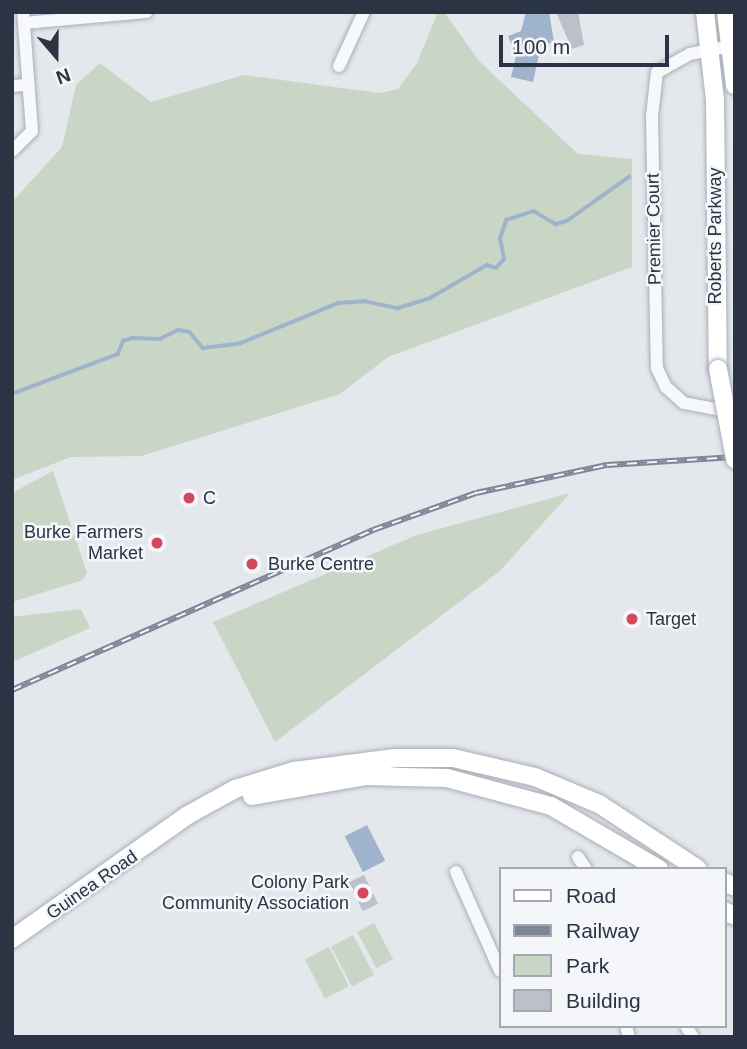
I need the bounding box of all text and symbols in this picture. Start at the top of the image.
north arrow [21,21,91,91]
scale bar [502,21,672,65]
text: 100 m [512,35,570,58]
text: N [53,64,73,88]
street label: Roberts Parkway [704,167,726,305]
street label: Premier Court [642,173,666,285]
place label: C [203,487,216,509]
marker: C [181,490,197,506]
place label: Burke Farmers Market [24,522,143,564]
marker: Burke Farmers Market [149,535,165,551]
place label: Burke Centre [268,553,374,575]
marker: Burke Centre [242,554,262,574]
place label: Target [646,608,696,630]
marker: Target [624,611,640,627]
street label: Guinea Road [42,846,142,924]
legend [498,867,726,1028]
place label: Colony Park Community Association [161,872,349,914]
text: Road [566,884,616,907]
marker: Colony Park Community Association [355,885,371,901]
text: Railway [566,919,640,942]
text: Park [566,954,609,977]
text: Building [566,989,641,1012]

